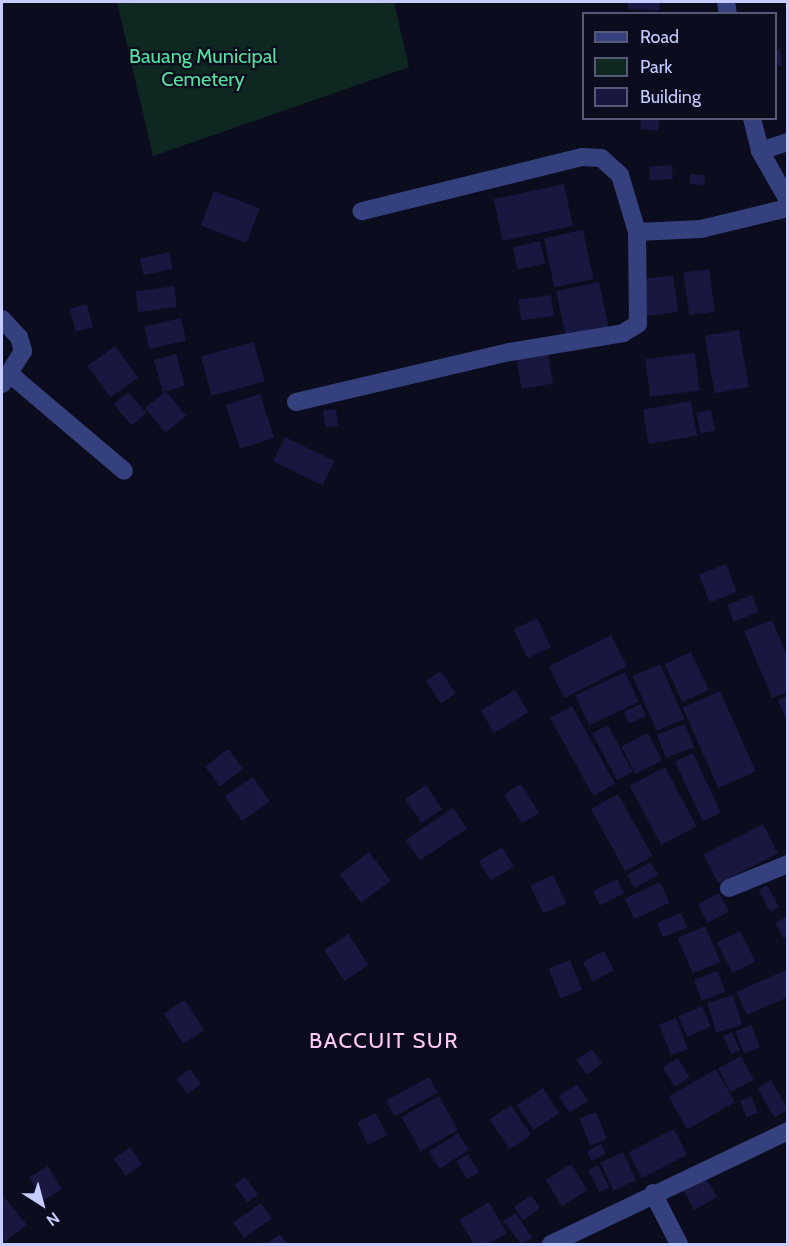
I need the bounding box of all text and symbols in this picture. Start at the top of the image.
legend [582,12,777,120]
text: Road [640,26,679,48]
park label: Bauang Municipal Cemetery [129,45,277,92]
text: Park [640,56,672,78]
text: Building [640,86,701,108]
district label: BACCUIT SUR [309,1028,459,1054]
north arrow [12,1174,72,1234]
text: N [43,1208,63,1230]

